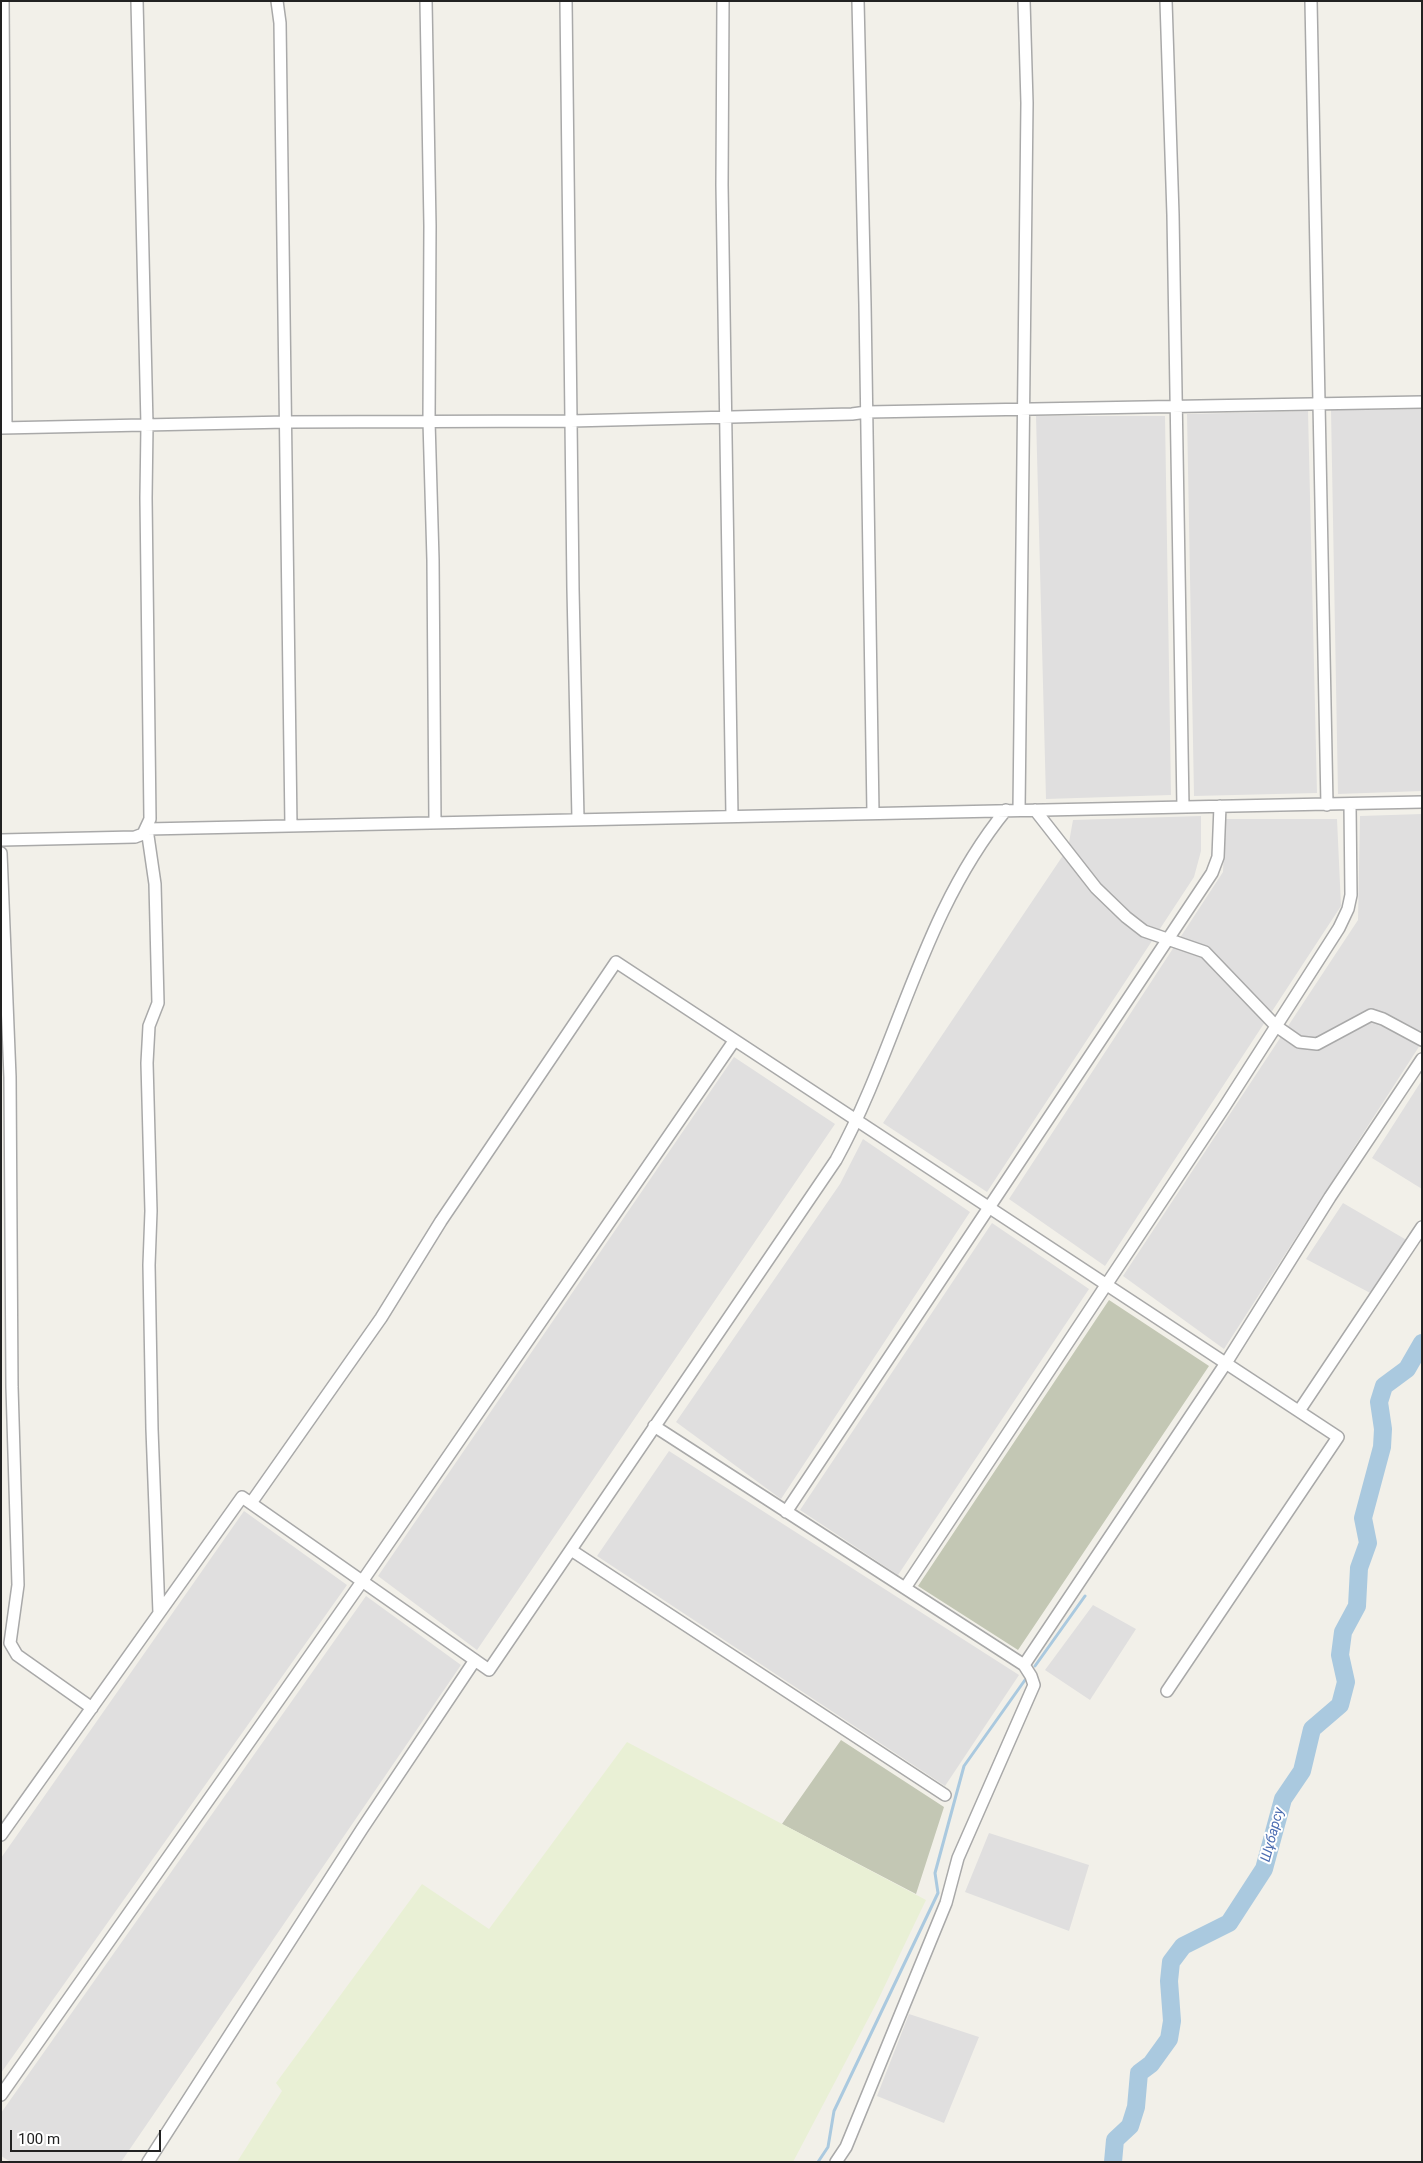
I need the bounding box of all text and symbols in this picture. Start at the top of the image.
water label: Шұбарсу [1258,1806,1288,1864]
scale bar [12,2120,164,2152]
text: 100 m [18,2130,60,2148]

